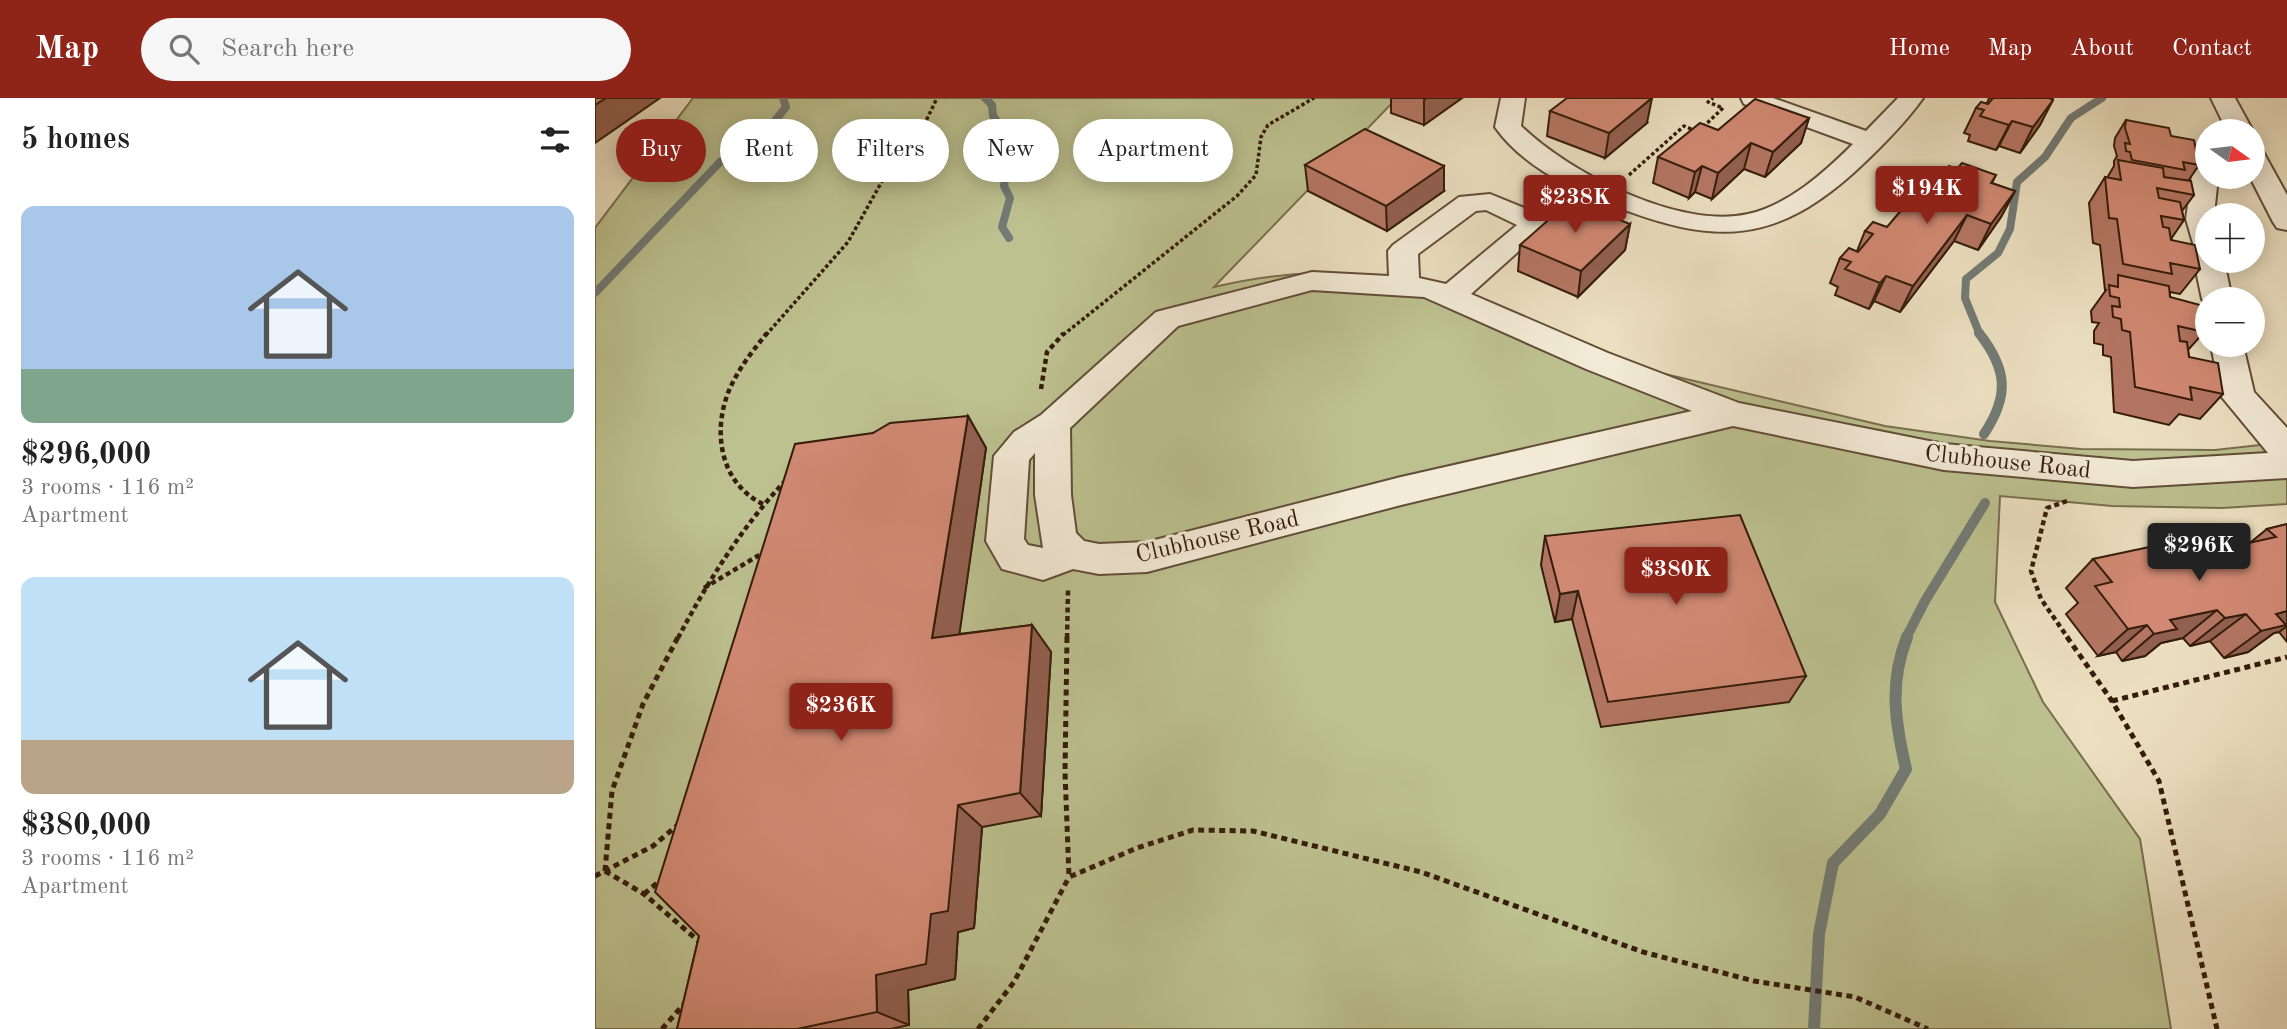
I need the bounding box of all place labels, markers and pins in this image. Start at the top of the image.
pin: $194K [1878,166,1976,226]
pin: $238K [1526,176,1624,235]
pin: $296K [2150,524,2248,583]
pin: $380K [1627,547,1725,607]
pin: $236K [792,684,890,743]

